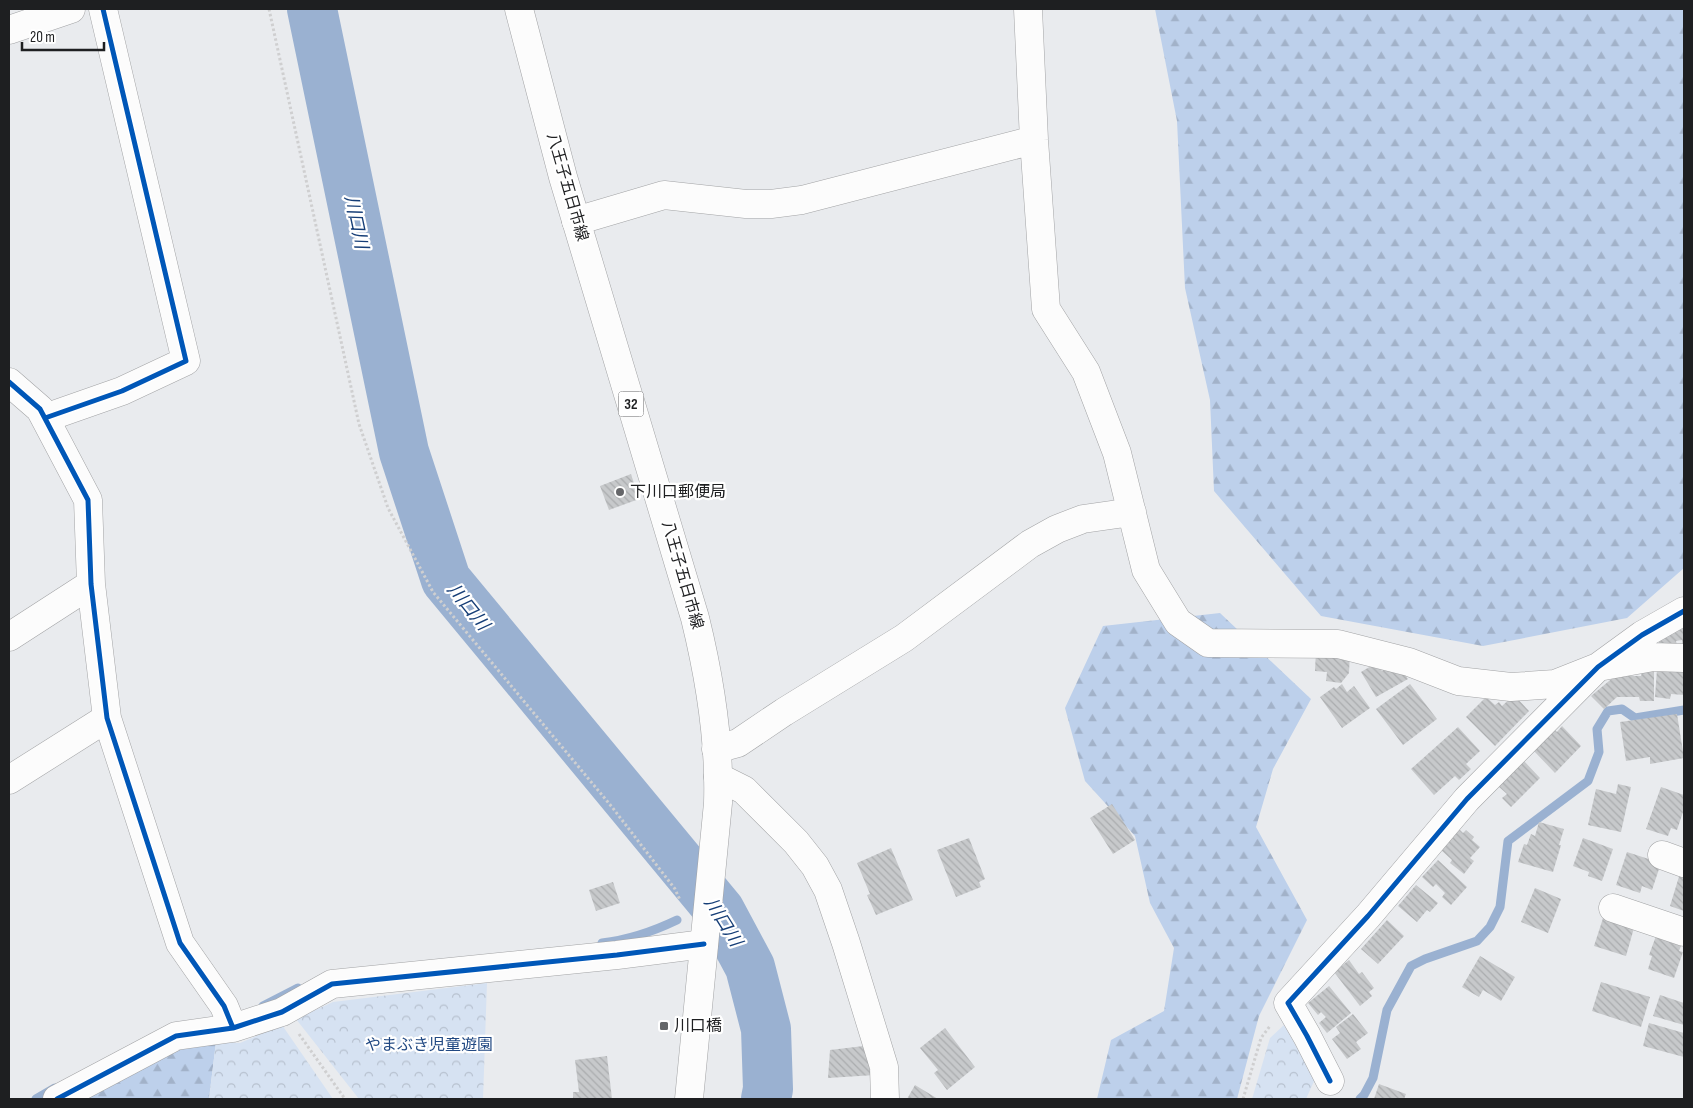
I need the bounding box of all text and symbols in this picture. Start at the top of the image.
scale bar [22,20,105,52]
text: 20 m [30,28,55,47]
street label: 八王子五日市線 [542,131,592,243]
water label: 川口川 [340,193,372,253]
road number: 32 [618,392,644,416]
place label: 下川口郵便局 [630,483,726,502]
marker: 下川口郵便局 [614,486,626,498]
street label: 八王子五日市線 [657,519,707,631]
water label: 川口川 [443,579,494,636]
water label: 川口川 [700,894,747,952]
place label: 川口橋 [674,1017,722,1036]
marker: 川口橋 [658,1020,670,1032]
park label: やまぶき児童遊園 [365,1036,493,1055]

